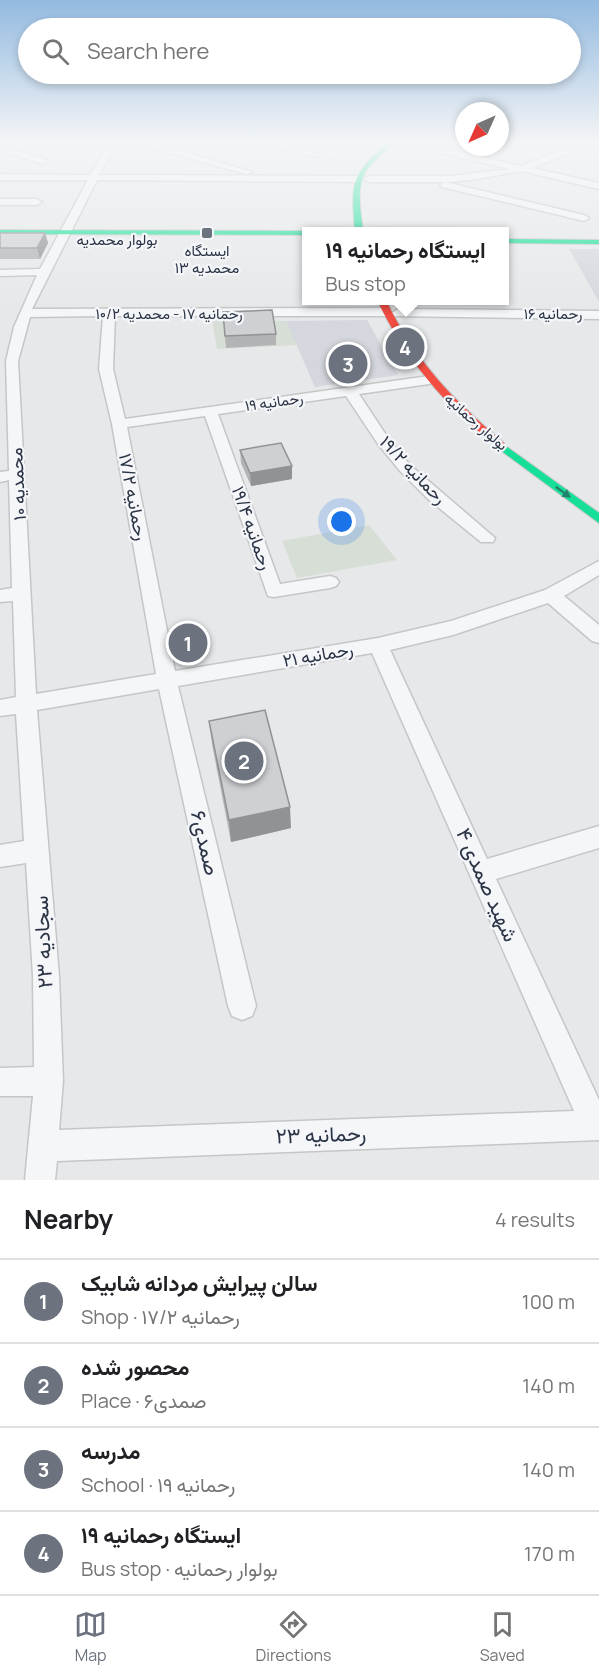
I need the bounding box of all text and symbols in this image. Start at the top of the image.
search box [18,18,581,84]
icon: search [39,35,72,68]
text: Search here [87,36,209,66]
north arrow [455,102,509,156]
marker: ایستگاه محمدیه ۱۳ [200,226,214,240]
popup [302,227,509,305]
street label: بولوار محمدیه [77,229,157,250]
text: ایستگاه رحمانیه ۱۹ [325,235,486,265]
place label: ایستگاه محمدیه ۱۳ [175,240,239,278]
text: Bus stop [325,270,406,297]
street label: رحمانیه ۱۷ - محمدیه ۱۰/۲ [95,303,243,324]
street label: رحمانیه ۱۶ [524,303,582,324]
pin: 4 [386,324,424,370]
pin: 3 [328,342,368,386]
street label: رحمانیه ۱۹ [243,387,304,416]
street label: بولوار رحمانیه [440,388,513,455]
street label: رحمانیه ۱۹/۲ [375,430,452,509]
street label: محمدیه ۱۰ [3,447,31,521]
street label: رحمانیه ۱۷/۲ [114,451,154,543]
street label: رحمانیه ۱۹/۴ [227,482,279,573]
one-way arrow [556,486,571,498]
your location [327,507,356,536]
pin: 1 [168,620,207,666]
street label: رحمانیه ۲۱ [281,636,355,672]
pin: 2 [224,738,264,783]
street label: صمدی۶ [185,808,227,878]
street label: شهید صمدی ۴ [450,823,525,946]
street label: سجادیه ۲۳ [26,895,58,989]
street label: رحمانیه ۲۳ [275,1118,367,1150]
text: Nearby [24,1201,113,1237]
text: 4 results [495,1206,575,1233]
text: سالن پیرایش مردانه شابیک [81,1268,318,1298]
text: 1 [39,1288,48,1315]
text: 100 m [522,1288,575,1315]
text: Shop · رحمانیه ۱۷/۲ [81,1303,240,1330]
text: محصور شده [81,1352,189,1382]
text: 2 [38,1372,49,1399]
text: 140 m [522,1372,575,1399]
text: Place · صمدی۶ [81,1387,207,1414]
text: مدرسه [81,1436,140,1466]
text: 3 [38,1456,49,1483]
text: 140 m [522,1456,575,1483]
text: School · رحمانیه ۱۹ [81,1471,235,1498]
text: ایستگاه رحمانیه ۱۹ [81,1520,241,1550]
text: 4 [37,1540,50,1567]
text: 170 m [524,1540,575,1567]
text: Bus stop · بولوار رحمانیه [81,1555,278,1582]
tab: Map [74,1608,107,1666]
tab: Directions [256,1608,331,1666]
tab: Saved [480,1608,525,1666]

